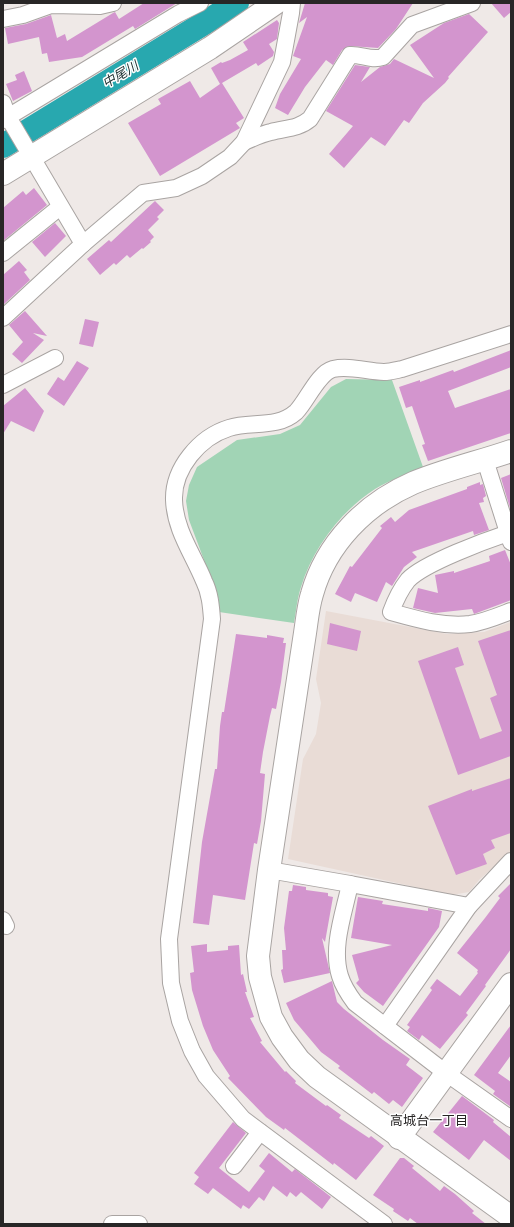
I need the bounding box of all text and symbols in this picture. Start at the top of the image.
water label: 中尾川 [99,56,143,91]
district label: 高城台一丁目 [390,1112,468,1128]

